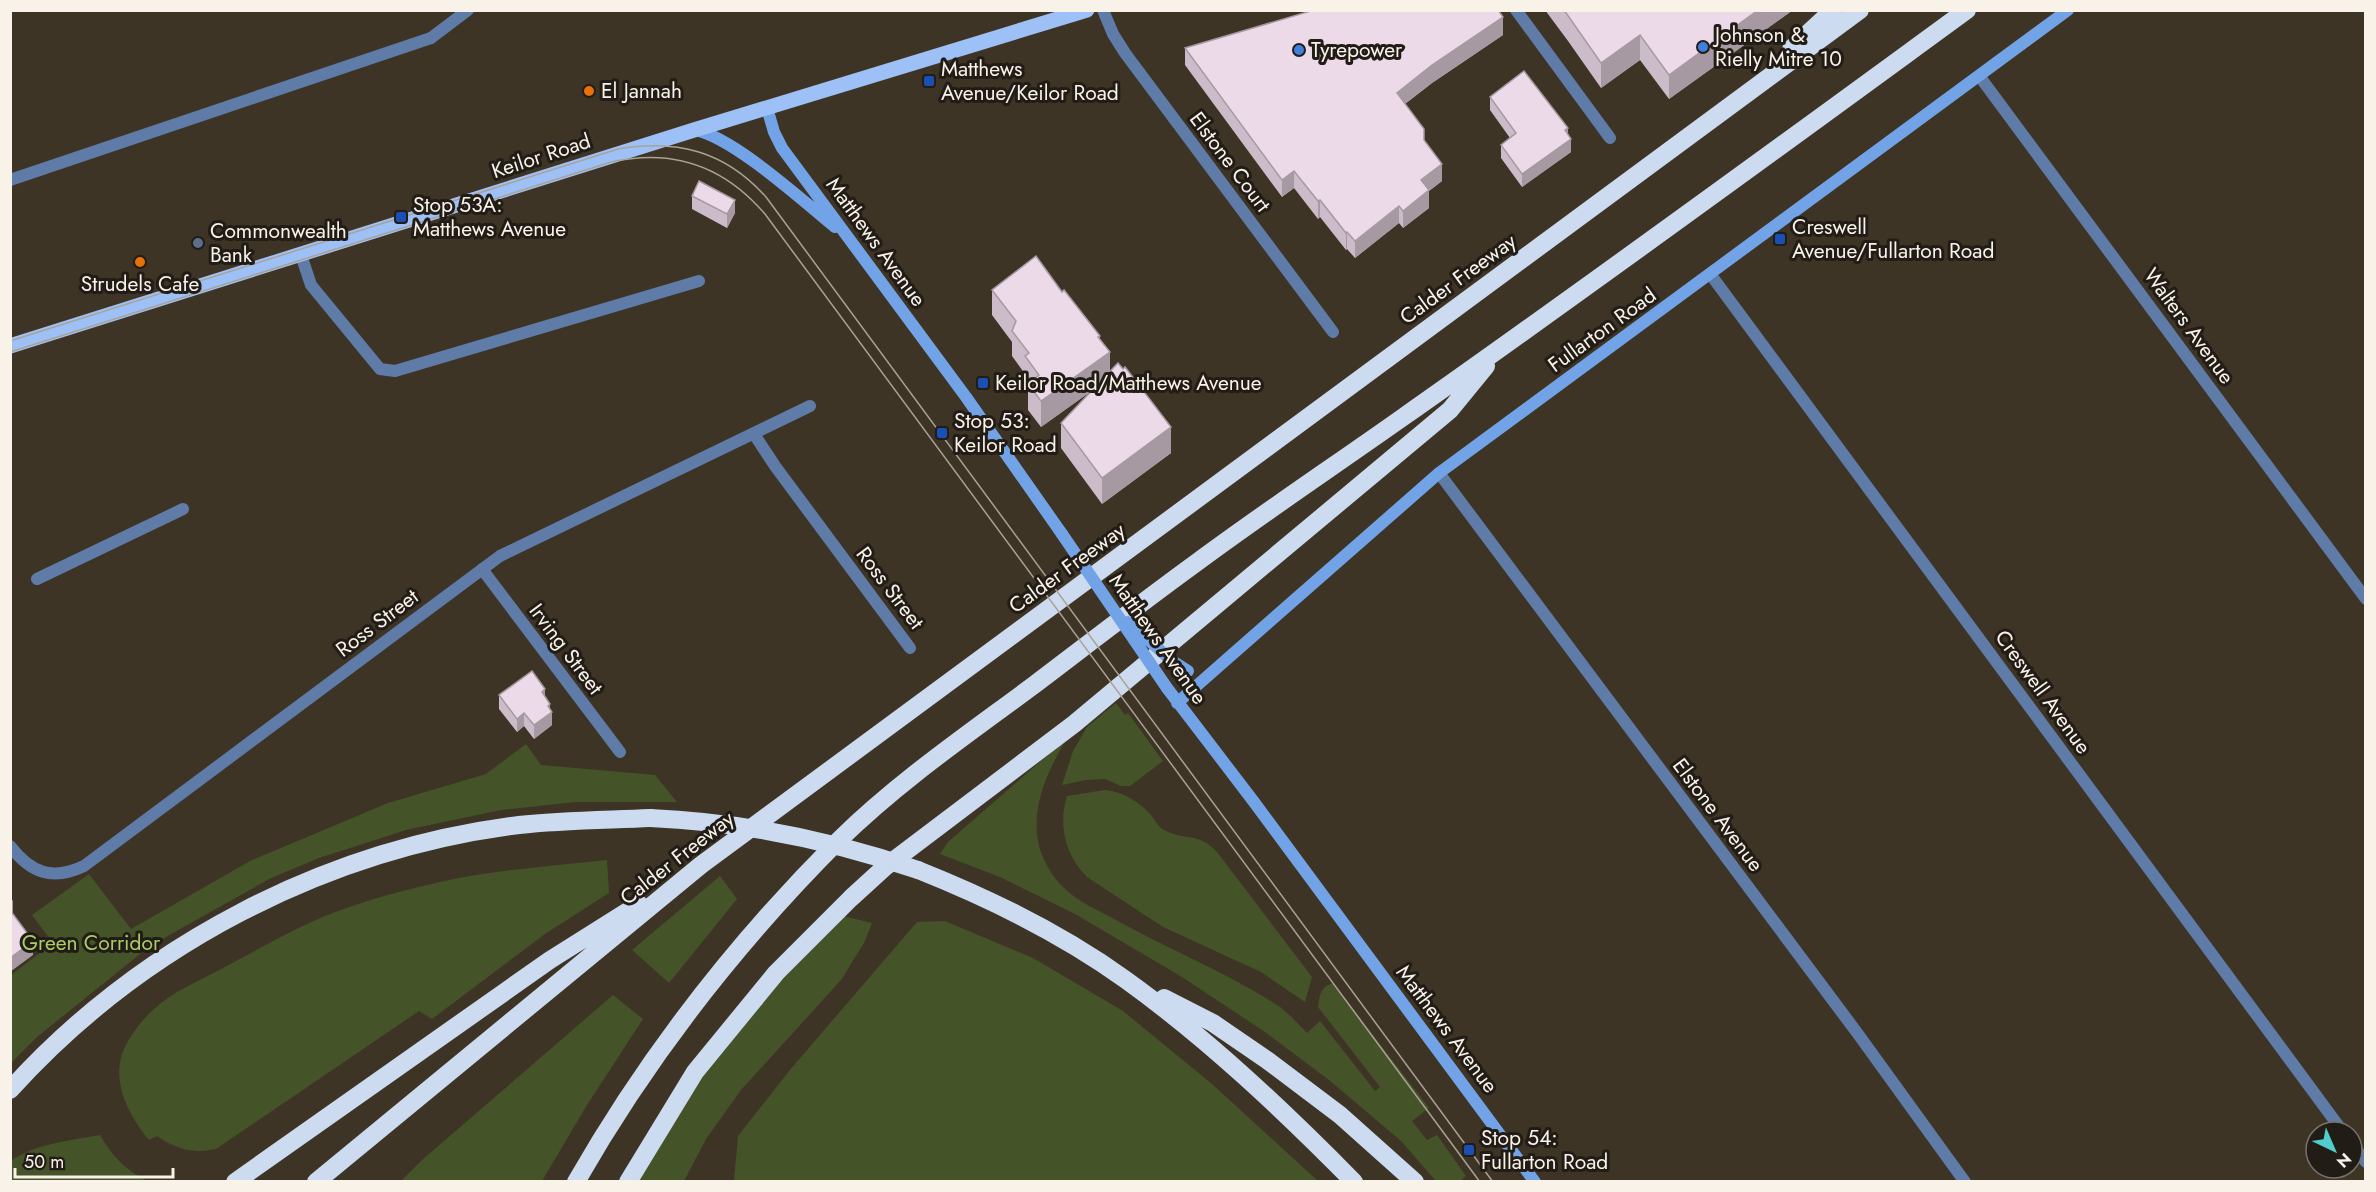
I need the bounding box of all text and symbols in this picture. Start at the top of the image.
place label: Johnson & Rielly Mitre 10 [1712,20,1842,74]
place label: Tyrepower [1311,35,1403,65]
marker: Johnson & Rielly Mitre 10 [1696,40,1710,54]
marker: Tyrepower [1292,43,1306,57]
place label: Matthews Avenue/Keilor Road [941,54,1119,108]
marker: Matthews Avenue/Keilor Road [922,74,936,88]
place label: El Jannah [601,76,682,106]
marker: El Jannah [582,84,596,98]
street label: Elstone Court [1182,106,1278,218]
street label: Keilor Road [488,126,594,186]
street label: Matthews Avenue [819,171,933,313]
place label: Stop 53A: Matthews Avenue [413,190,566,244]
marker: Stop 53A: Matthews Avenue [394,210,408,224]
place label: Creswell Avenue/Fullarton Road [1792,212,1994,266]
place label: Commonwealth Bank [210,216,347,270]
street label: Calder Freeway [1394,226,1523,332]
marker: Creswell Avenue/Fullarton Road [1773,232,1787,246]
marker: Commonwealth Bank [191,236,205,250]
marker: Strudels Cafe [133,255,147,269]
street label: Walters Avenue [2137,262,2241,390]
place label: Strudels Cafe [81,269,199,299]
street label: Fullarton Road [1542,280,1662,380]
place label: Keilor Road/Matthews Avenue [995,368,1262,398]
marker: Keilor Road/Matthews Avenue [976,376,990,390]
place label: Stop 53: Keilor Road [954,406,1057,460]
marker: Stop 53: Keilor Road [935,426,949,440]
street label: Calder Freeway [1003,515,1132,621]
street label: Ross Street [849,540,931,636]
street label: Matthews Avenue [1102,568,1214,710]
street label: Ross Street [329,582,425,664]
street label: Irving Street [522,597,610,701]
street label: Creswell Avenue [1988,624,2098,760]
street label: Elstone Avenue [1665,752,1771,878]
street label: Calder Freeway [614,803,741,912]
park label: Green Corridor [22,928,161,958]
street label: Matthews Avenue [1389,959,1505,1099]
north arrow [2304,1120,2364,1180]
place label: Stop 54: Fullarton Road [1481,1123,1608,1177]
scale bar [15,1141,172,1179]
marker: Stop 54: Fullarton Road [1462,1143,1476,1157]
text: N [2332,1148,2357,1173]
text: 50 m [24,1149,64,1175]

